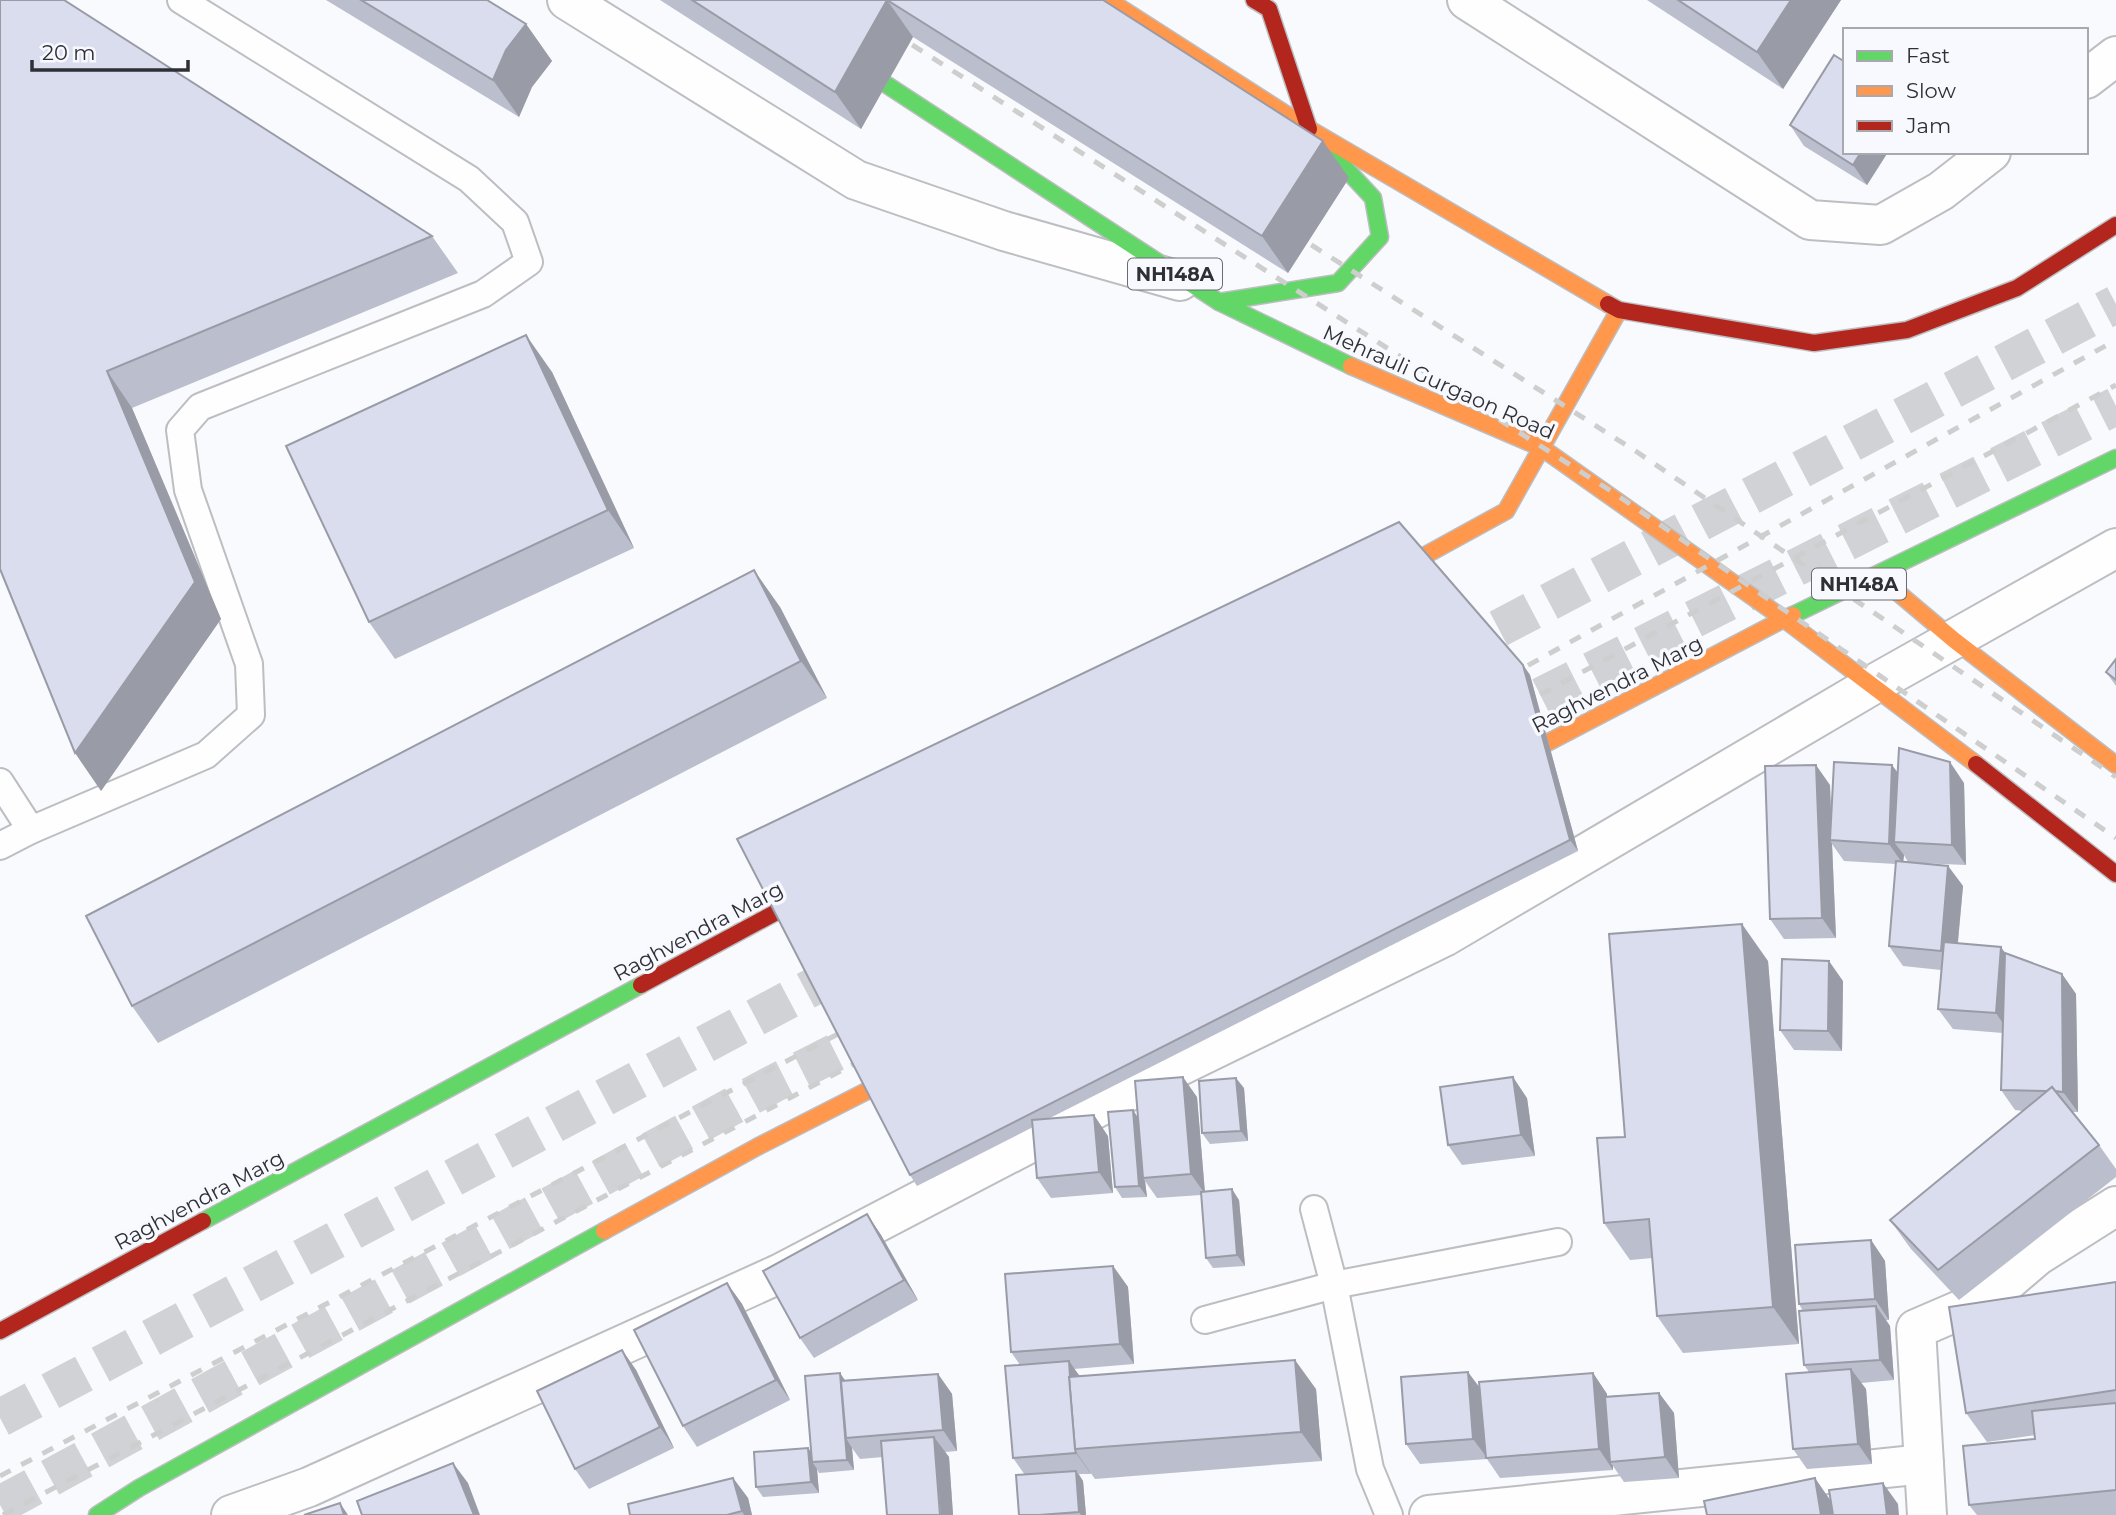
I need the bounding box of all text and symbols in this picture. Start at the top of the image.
scale bar [32,28,187,72]
legend [1843,28,2088,154]
text: 20 m [42,40,96,65]
text: Fast [1906,43,1950,68]
text: Slow [1906,78,1956,103]
text: Jam [1905,113,1951,138]
road number: NH148A [1128,258,1222,290]
street label: Mehrauli Gurgaon Road [1319,320,1559,444]
road number: NH148A [1812,568,1906,600]
street label: Raghvendra Marg [1527,630,1707,738]
street label: Raghvendra Marg [609,876,787,986]
street label: Raghvendra Marg [110,1145,288,1255]

